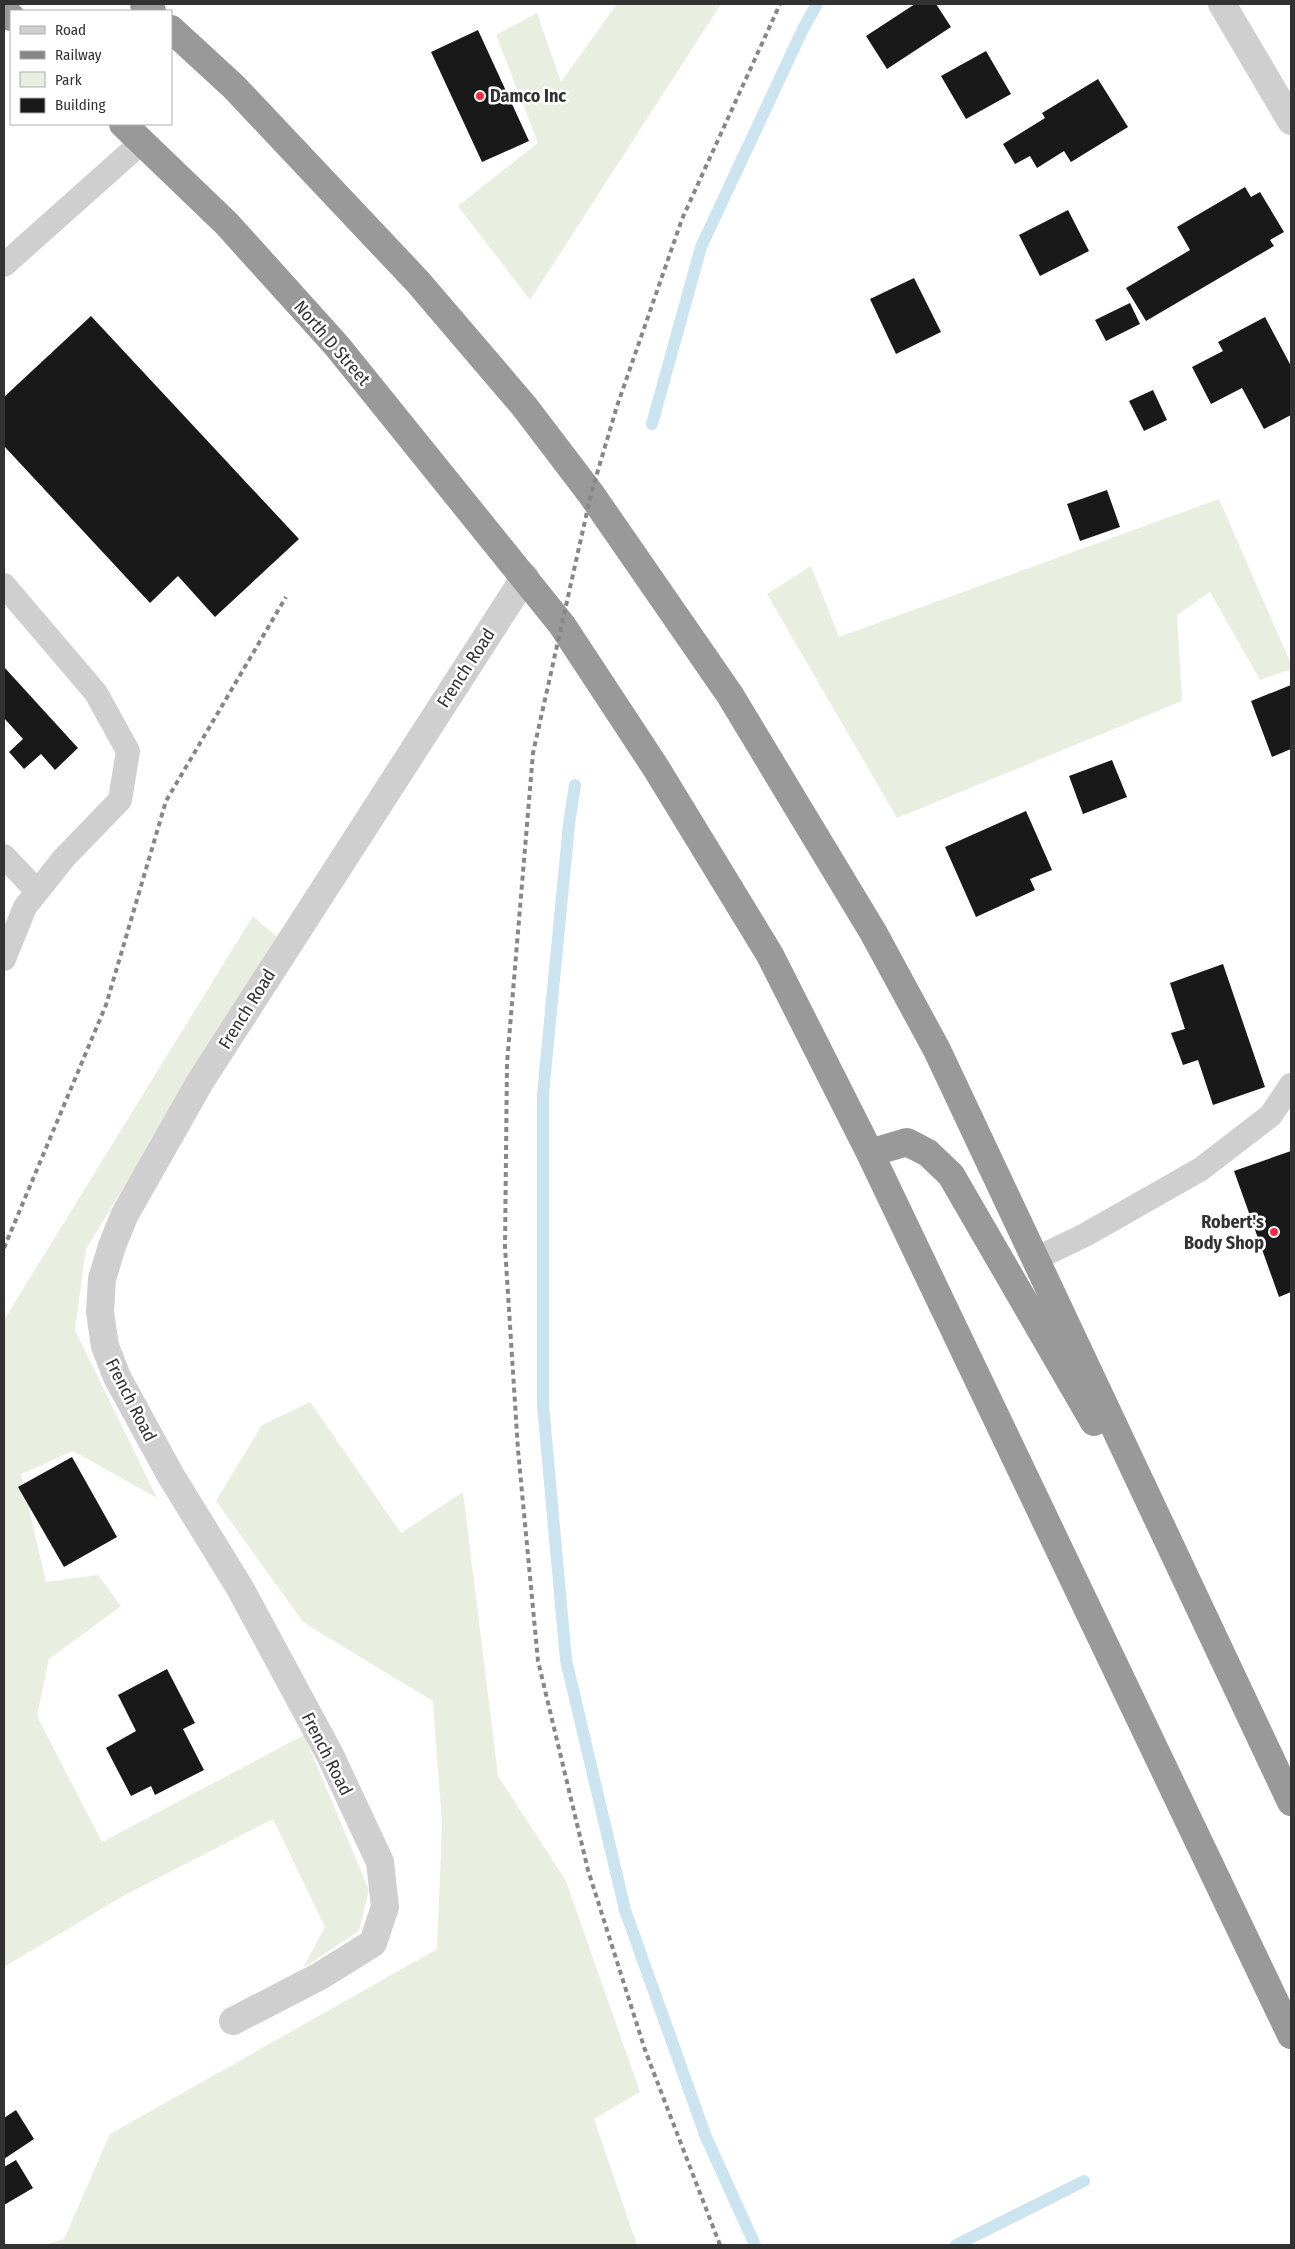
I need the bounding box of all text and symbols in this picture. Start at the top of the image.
legend [10,10,172,125]
text: Road [55,21,86,39]
text: Railway [55,46,102,64]
text: Park [55,71,82,89]
place label: Damco Inc [490,85,566,107]
marker: Damco Inc [474,90,486,102]
text: Building [55,96,106,114]
street label: North D Street [289,296,375,390]
street label: French Road [432,624,500,712]
street label: French Road [214,965,280,1053]
place label: Robert's Body Shop [1184,1211,1264,1254]
marker: Robert's Body Shop [1268,1226,1280,1238]
street label: French Road [101,1355,161,1445]
street label: French Road [297,1709,357,1799]

